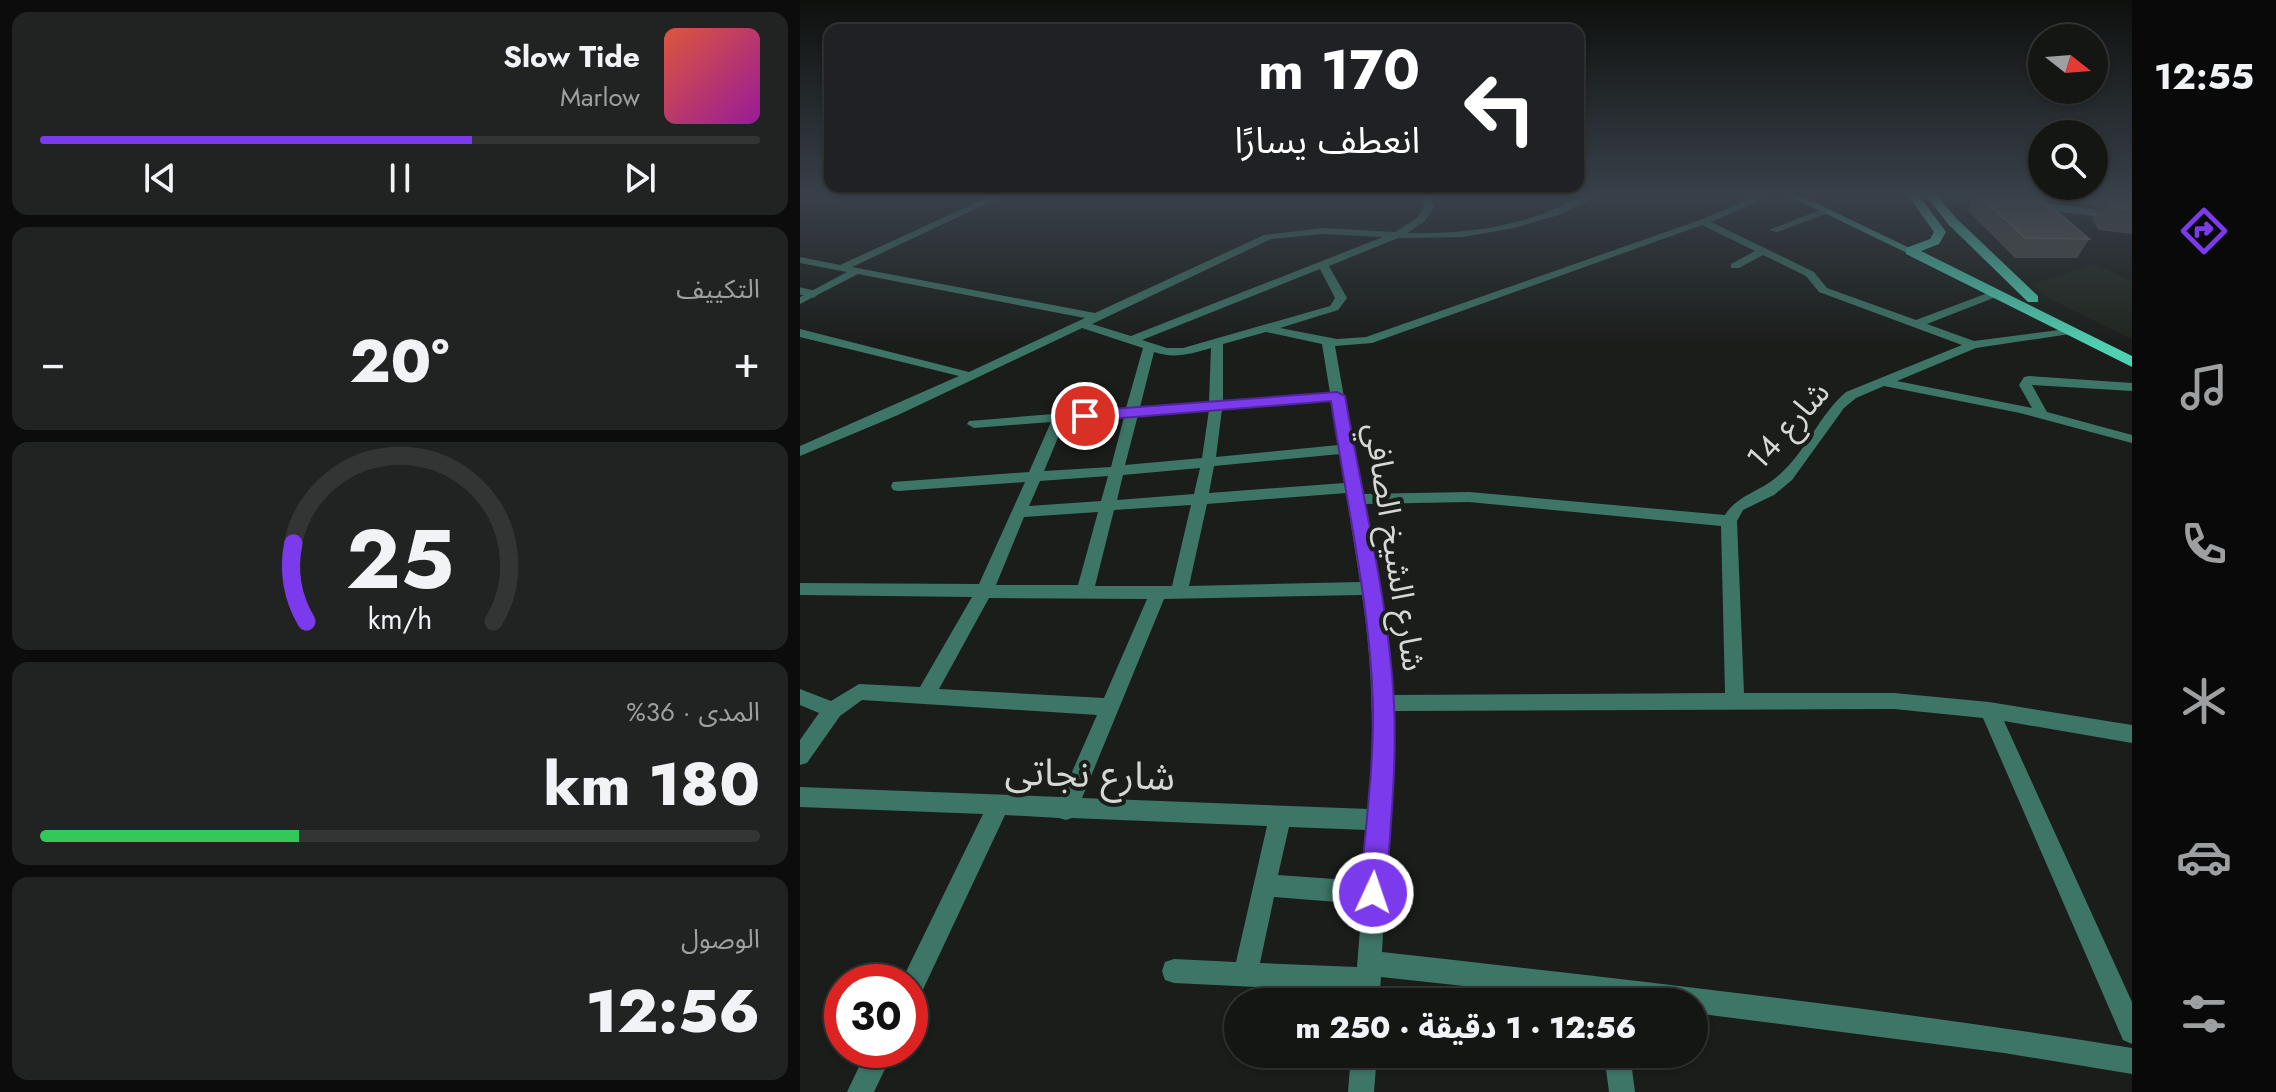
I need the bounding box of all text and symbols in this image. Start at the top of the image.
north arrow [2028,24,2108,104]
map controls [2028,24,2108,200]
text: 170 m [1258,29,1420,110]
text: Slow Tide [503,35,640,78]
text: 12:55 [2154,50,2254,102]
icon: left [1448,56,1552,160]
text: Marlow [560,78,640,116]
text: انعطف يسارًا [1234,114,1420,166]
button: search [2028,120,2108,200]
icon: previous [138,156,182,200]
icon: pause [378,156,422,200]
icon: next [618,156,662,200]
icon: directions [2176,203,2232,259]
text: التكييف [676,270,760,308]
text: 20° [350,318,449,405]
text: − [40,330,66,394]
text: + [733,330,760,394]
icon: music [2176,359,2232,415]
street label: شارع 14 [1736,371,1841,480]
pin [1051,382,1119,450]
icon: arrive [1063,394,1107,438]
street label: شارع الشيخ الصافي [1351,420,1437,675]
text: 25 [346,499,454,619]
icon: phone [2176,516,2232,572]
text: km/h [368,598,432,640]
icon: climate [2176,673,2232,729]
text: المدى · 36% [626,693,760,731]
text: 180 km [543,741,760,828]
street label: شارع نجاتى [1004,743,1176,805]
icon: car [2176,829,2232,885]
position arrow [1331,851,1415,935]
text: الوصول [681,920,760,958]
speed limit sign: 30 [824,964,928,1068]
text: 12:56 [586,968,760,1055]
icon: filters [2176,986,2232,1042]
text: 12:56 · 1 دقيقة · 250 m [1296,1006,1636,1049]

